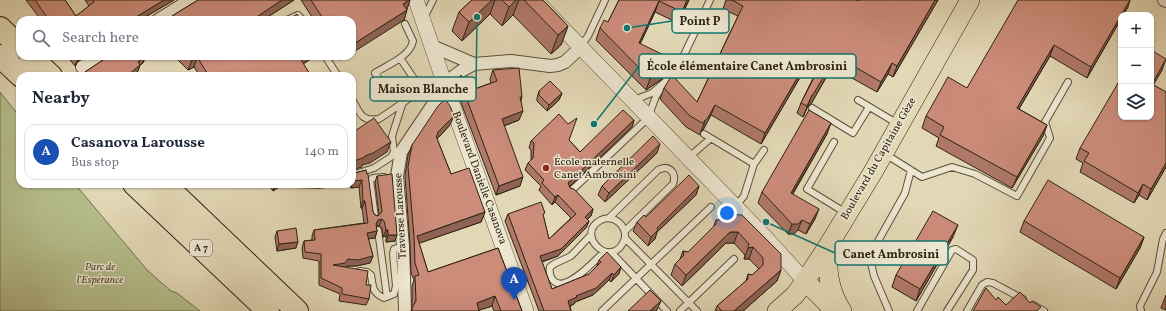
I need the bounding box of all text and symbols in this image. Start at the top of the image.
callout: Point P [672,9,729,33]
map controls [1118,12,1154,120]
button: + [1118,12,1154,48]
text: Point P [680,14,721,30]
search box [16,16,356,60]
icon: search [30,27,52,49]
text: Search here [62,28,139,49]
button: − [1118,48,1154,84]
callout: École élémentaire Canet Ambrosini [639,54,856,78]
text: École élémentaire Canet Ambrosini [647,58,847,75]
callout: Maison Blanche [370,77,476,101]
text: Maison Blanche [378,82,468,98]
button: layers [1118,84,1154,120]
text: Nearby [32,87,90,110]
street label: Boulevard du Capitaine Gèze [838,95,920,223]
street label: Boulevard Danielle Casanova [448,109,510,247]
text: Casanova Larousse [71,133,205,154]
text: A [41,143,51,161]
text: 140 m [305,143,339,161]
text: Bus stop [71,154,119,172]
place label: École maternelle Canet Ambrosini [554,155,636,183]
marker: École maternelle Canet Ambrosini [541,163,551,173]
street label: Traverse Larousse [391,173,411,259]
your location [717,203,737,223]
road number: A 7 [190,240,212,256]
callout: Canet Ambrosini [835,241,948,265]
text: Canet Ambrosini [843,247,939,263]
park label: Parc de l'Espérance [77,260,123,288]
pin: A [501,267,527,300]

